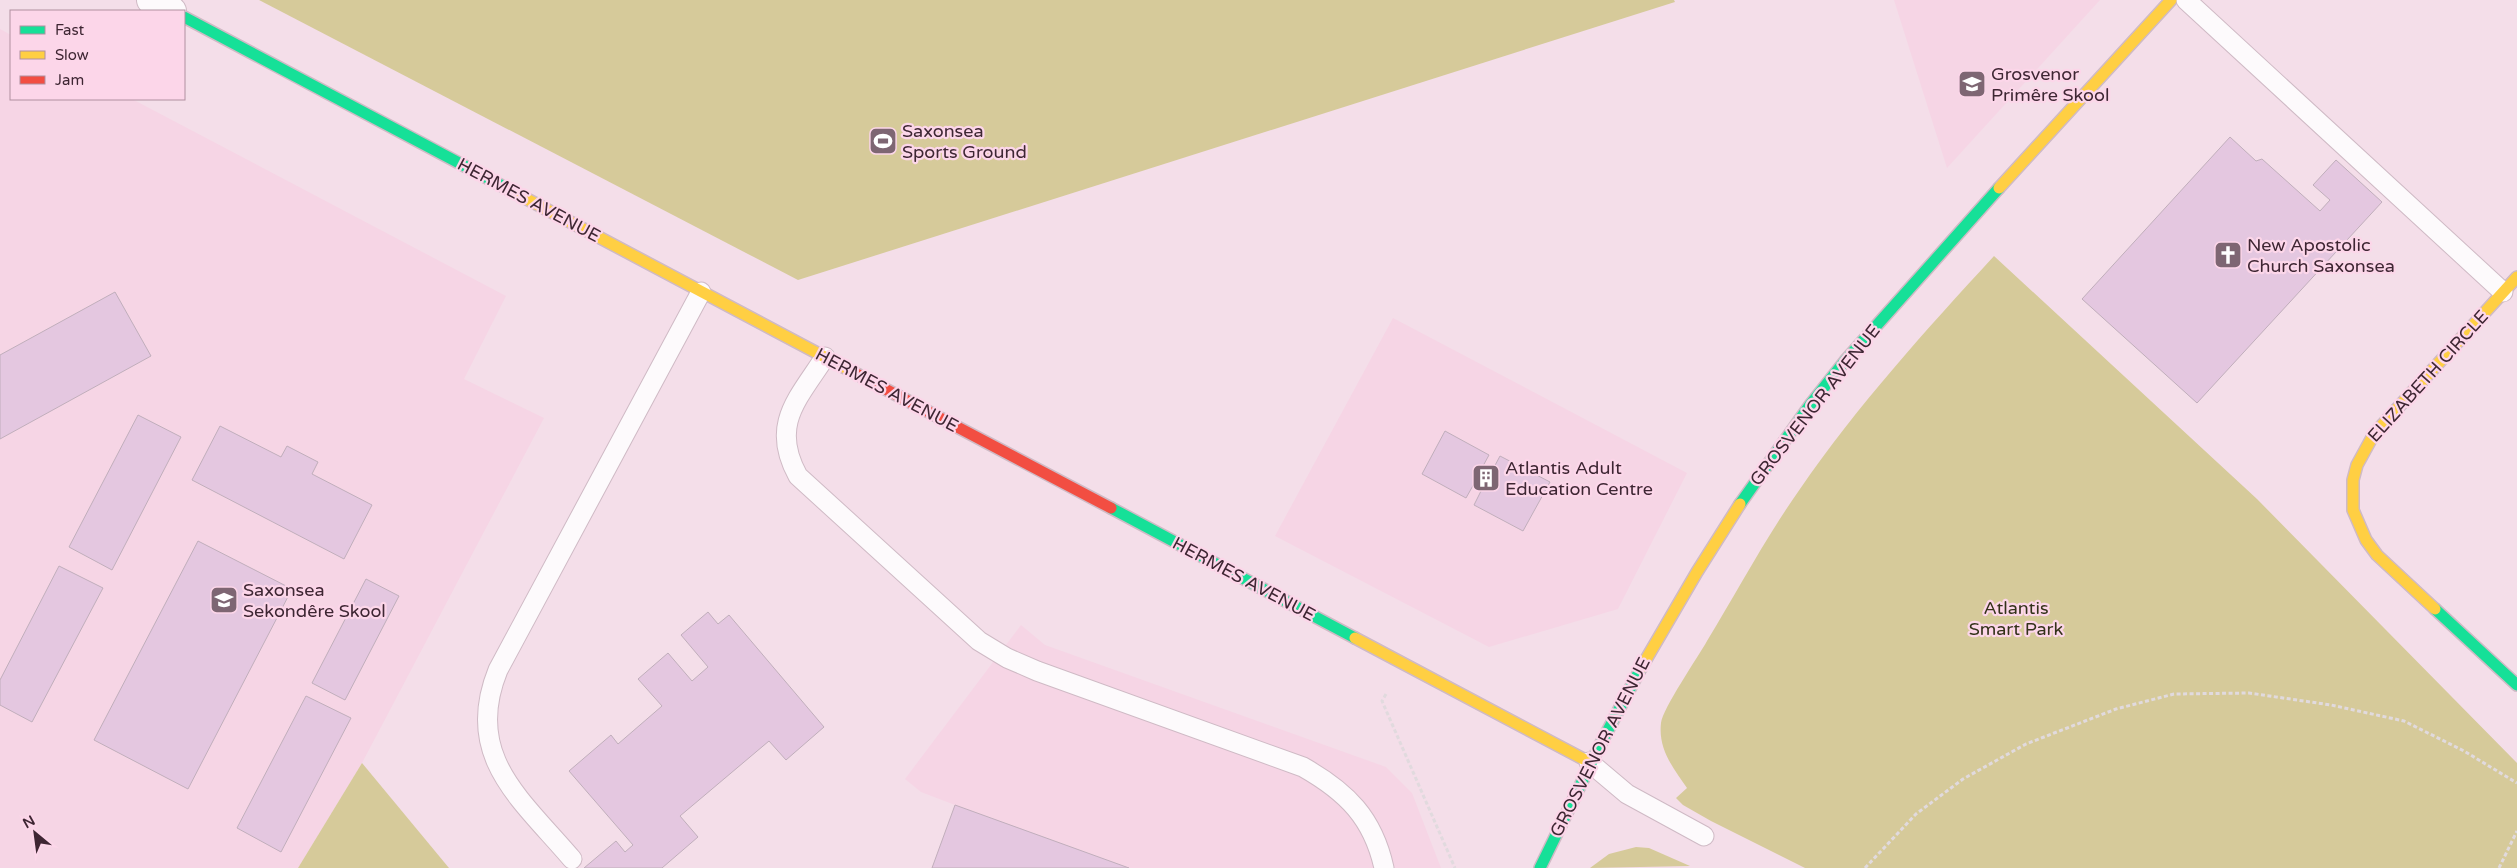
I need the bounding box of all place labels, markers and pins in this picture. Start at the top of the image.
place label: Grosvenor Primêre Skool [1991,63,2110,106]
school or university icon: Grosvenor Primêre Skool [1957,69,1987,99]
place label: Saxonsea Sports Ground [902,120,1027,163]
sports icon: Saxonsea Sports Ground [868,126,898,156]
place label: New Apostolic Church Saxonsea [2247,234,2395,277]
church icon: New Apostolic Church Saxonsea [2213,240,2243,270]
place label: Atlantis Adult Education Centre [1505,457,1653,500]
building icon: Atlantis Adult Education Centre [1471,463,1501,493]
place label: Saxonsea Sekondêre Skool [243,579,386,622]
school or university icon: Saxonsea Sekondêre Skool [209,585,239,615]

